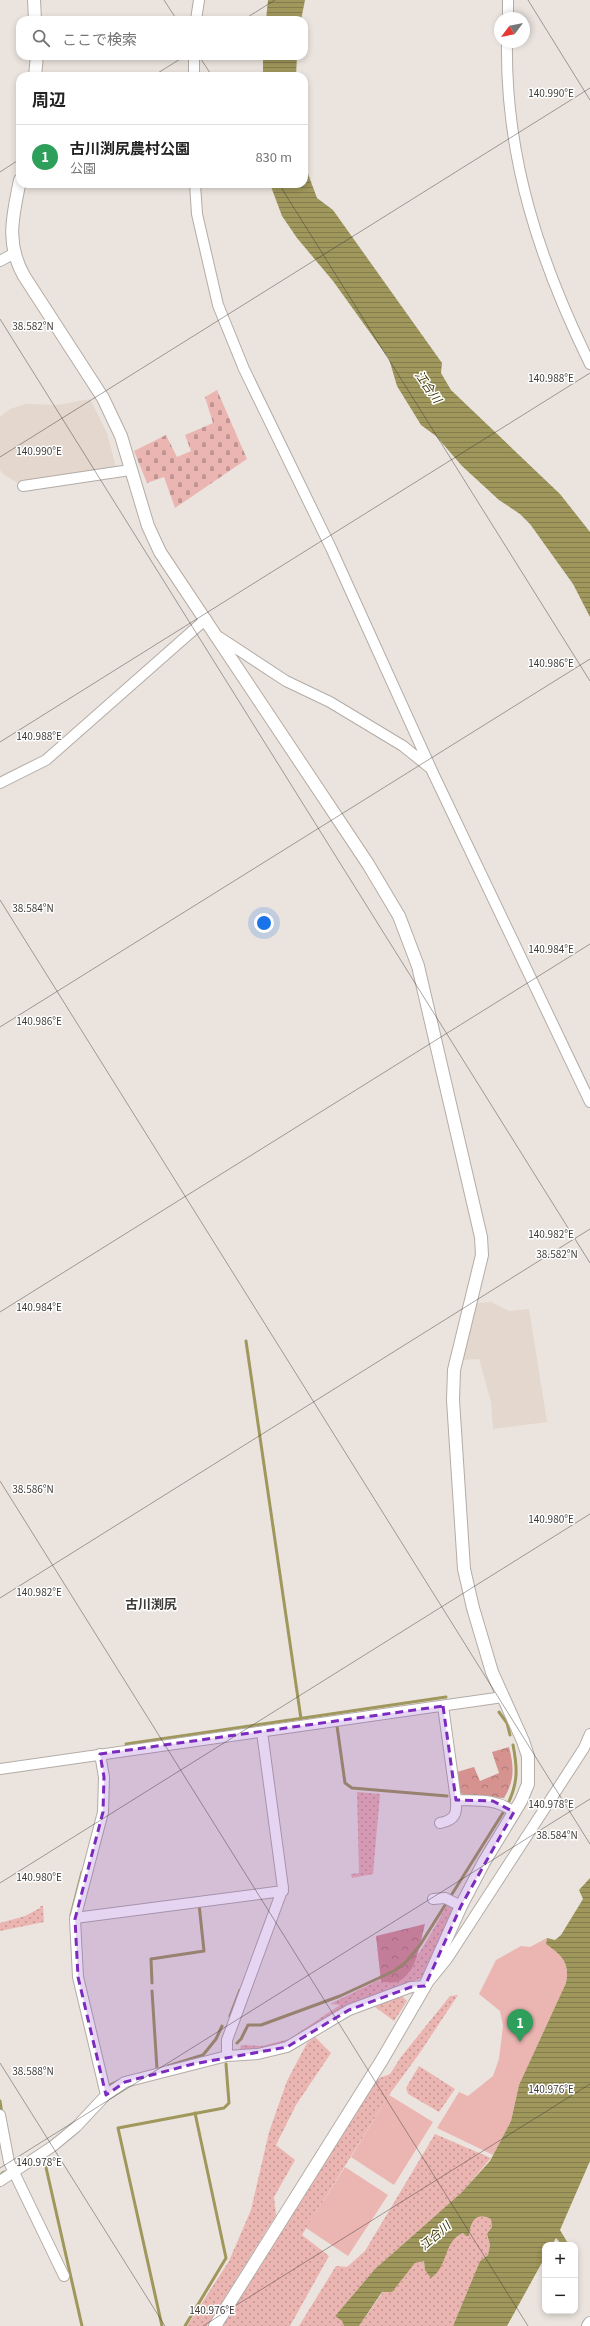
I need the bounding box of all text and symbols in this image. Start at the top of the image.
north arrow [494,12,530,48]
search box [16,16,308,60]
icon: search [30,27,52,49]
text: ここで検索 [62,28,137,49]
text: 140.990°E [528,85,574,100]
text: 周辺 [32,86,66,111]
text: 古川渕尻農村公園 [70,137,190,158]
text: 1 [41,147,49,166]
text: 830 m [255,147,292,166]
text: 公園 [70,158,96,177]
text: 38.582°N [12,318,54,333]
water label: 江合川 [412,367,448,407]
text: 140.988°E [528,370,574,385]
text: 140.990°E [16,443,62,458]
text: 140.986°E [528,655,574,670]
text: 140.988°E [16,728,62,743]
text: 38.584°N [12,900,54,915]
your location [254,913,274,933]
text: 140.984°E [528,941,574,956]
text: 140.986°E [16,1013,62,1028]
text: 140.982°E [528,1226,574,1241]
text: 38.582°N [536,1246,578,1261]
text: 140.984°E [16,1299,62,1314]
text: 38.586°N [12,1481,54,1496]
text: 140.980°E [528,1511,574,1526]
text: 140.982°E [16,1584,62,1599]
district label: 古川渕尻 [125,1594,177,1613]
text: 140.978°E [528,1796,574,1811]
text: 38.584°N [536,1827,578,1842]
text: 140.980°E [16,1869,62,1884]
pin: 1 [507,2009,533,2042]
text: 38.588°N [12,2063,54,2078]
text: 140.976°E [528,2081,574,2096]
text: 140.978°E [16,2154,62,2169]
water label: 江合川 [415,2215,455,2253]
map controls [542,2242,578,2314]
button: + [542,2242,578,2278]
button: − [542,2278,578,2314]
text: 140.976°E [189,2302,235,2317]

